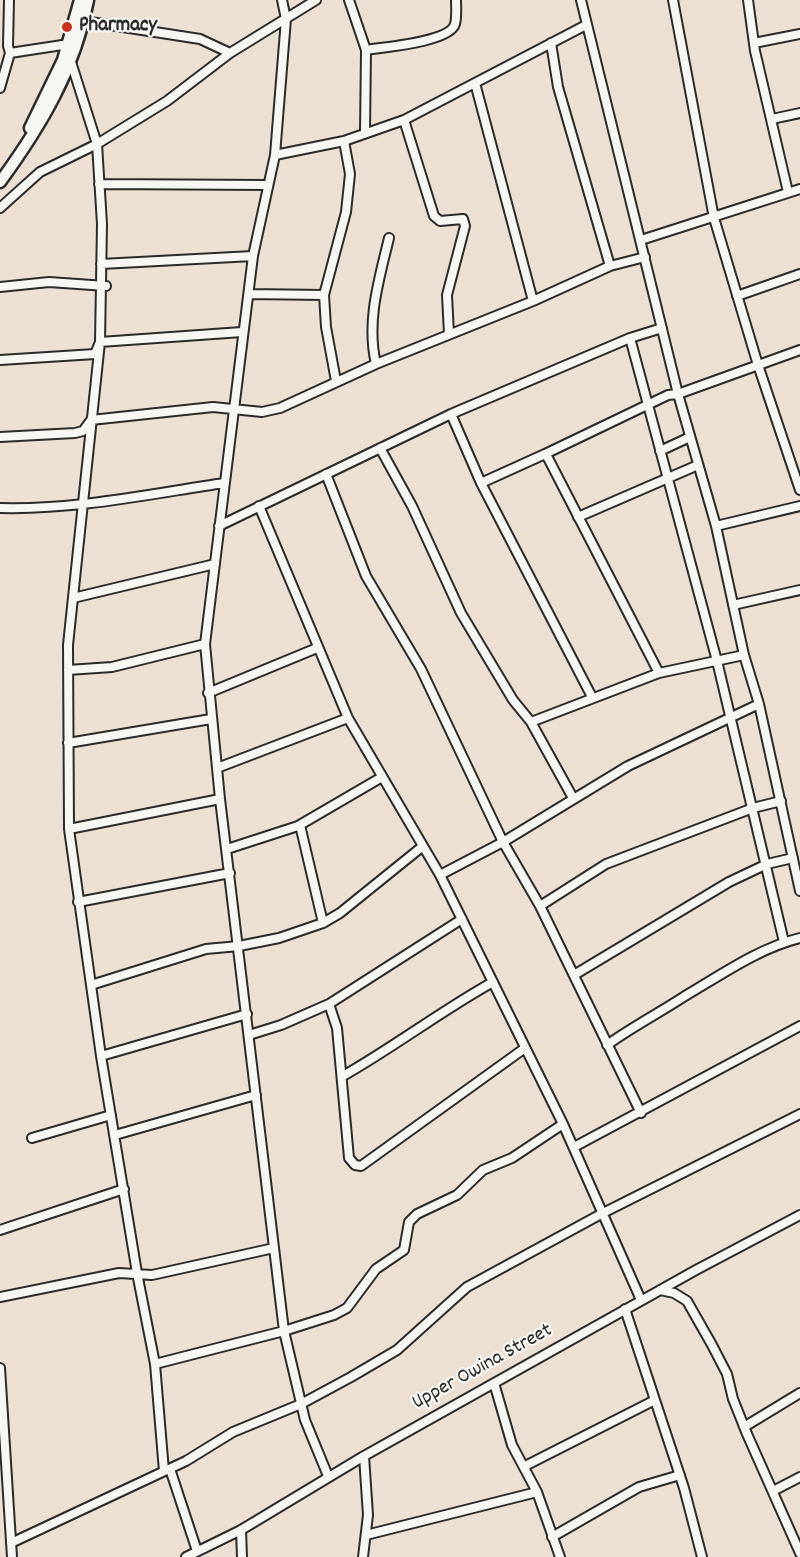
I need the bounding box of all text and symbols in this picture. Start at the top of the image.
place label: Pharmacy [79,14,157,40]
marker: Pharmacy [60,20,74,34]
street label: Upper Owina Street [409,1319,557,1417]

